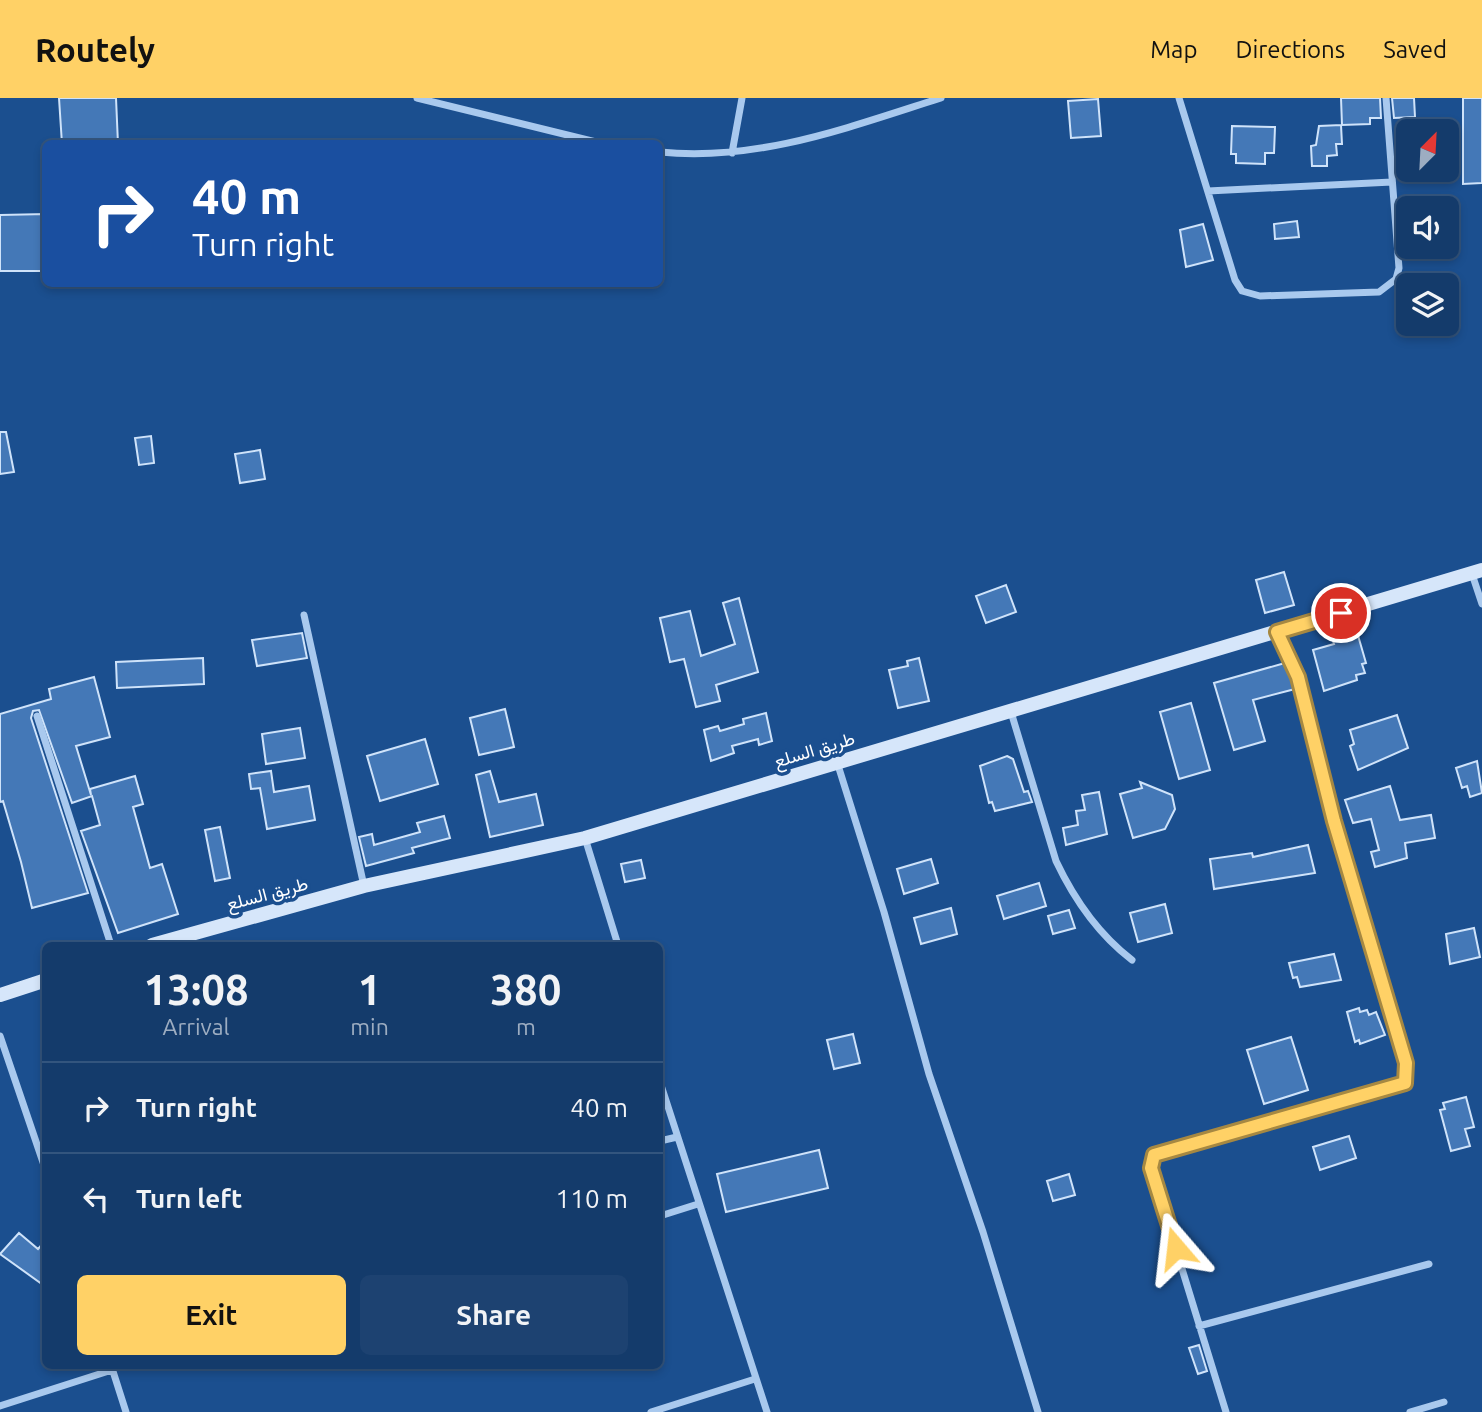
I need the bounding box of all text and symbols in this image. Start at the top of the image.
text: Routely [35,31,155,68]
text: Map [1150,36,1197,63]
text: Directions [1235,36,1345,63]
text: Saved [1383,36,1447,63]
north arrow [1396,119,1460,182]
map controls [1396,119,1459,336]
icon: right [77,168,168,259]
text: 40 m [192,168,301,223]
button: sound [1396,196,1459,259]
text: Turn right [192,226,334,262]
button: layers [1396,273,1459,336]
pin [1311,583,1371,643]
icon: arrive [1322,594,1360,632]
street label: طريق السلع [771,727,858,774]
street label: طريق السلع [224,873,311,916]
text: 13:08 [144,966,249,1013]
text: 1 [358,966,381,1013]
text: 380 [490,966,561,1013]
text: Arrival [163,1014,230,1039]
text: min [350,1014,389,1039]
text: m [516,1014,536,1039]
icon: right [77,1089,115,1127]
text: Turn right [136,1093,257,1122]
text: 40 m [570,1093,628,1122]
icon: left [77,1180,115,1218]
text: Turn left [136,1184,242,1213]
text: 110 m [556,1184,628,1213]
position arrow [1139,1211,1213,1285]
button: Exit [77,1275,346,1355]
button: Share [360,1275,628,1355]

